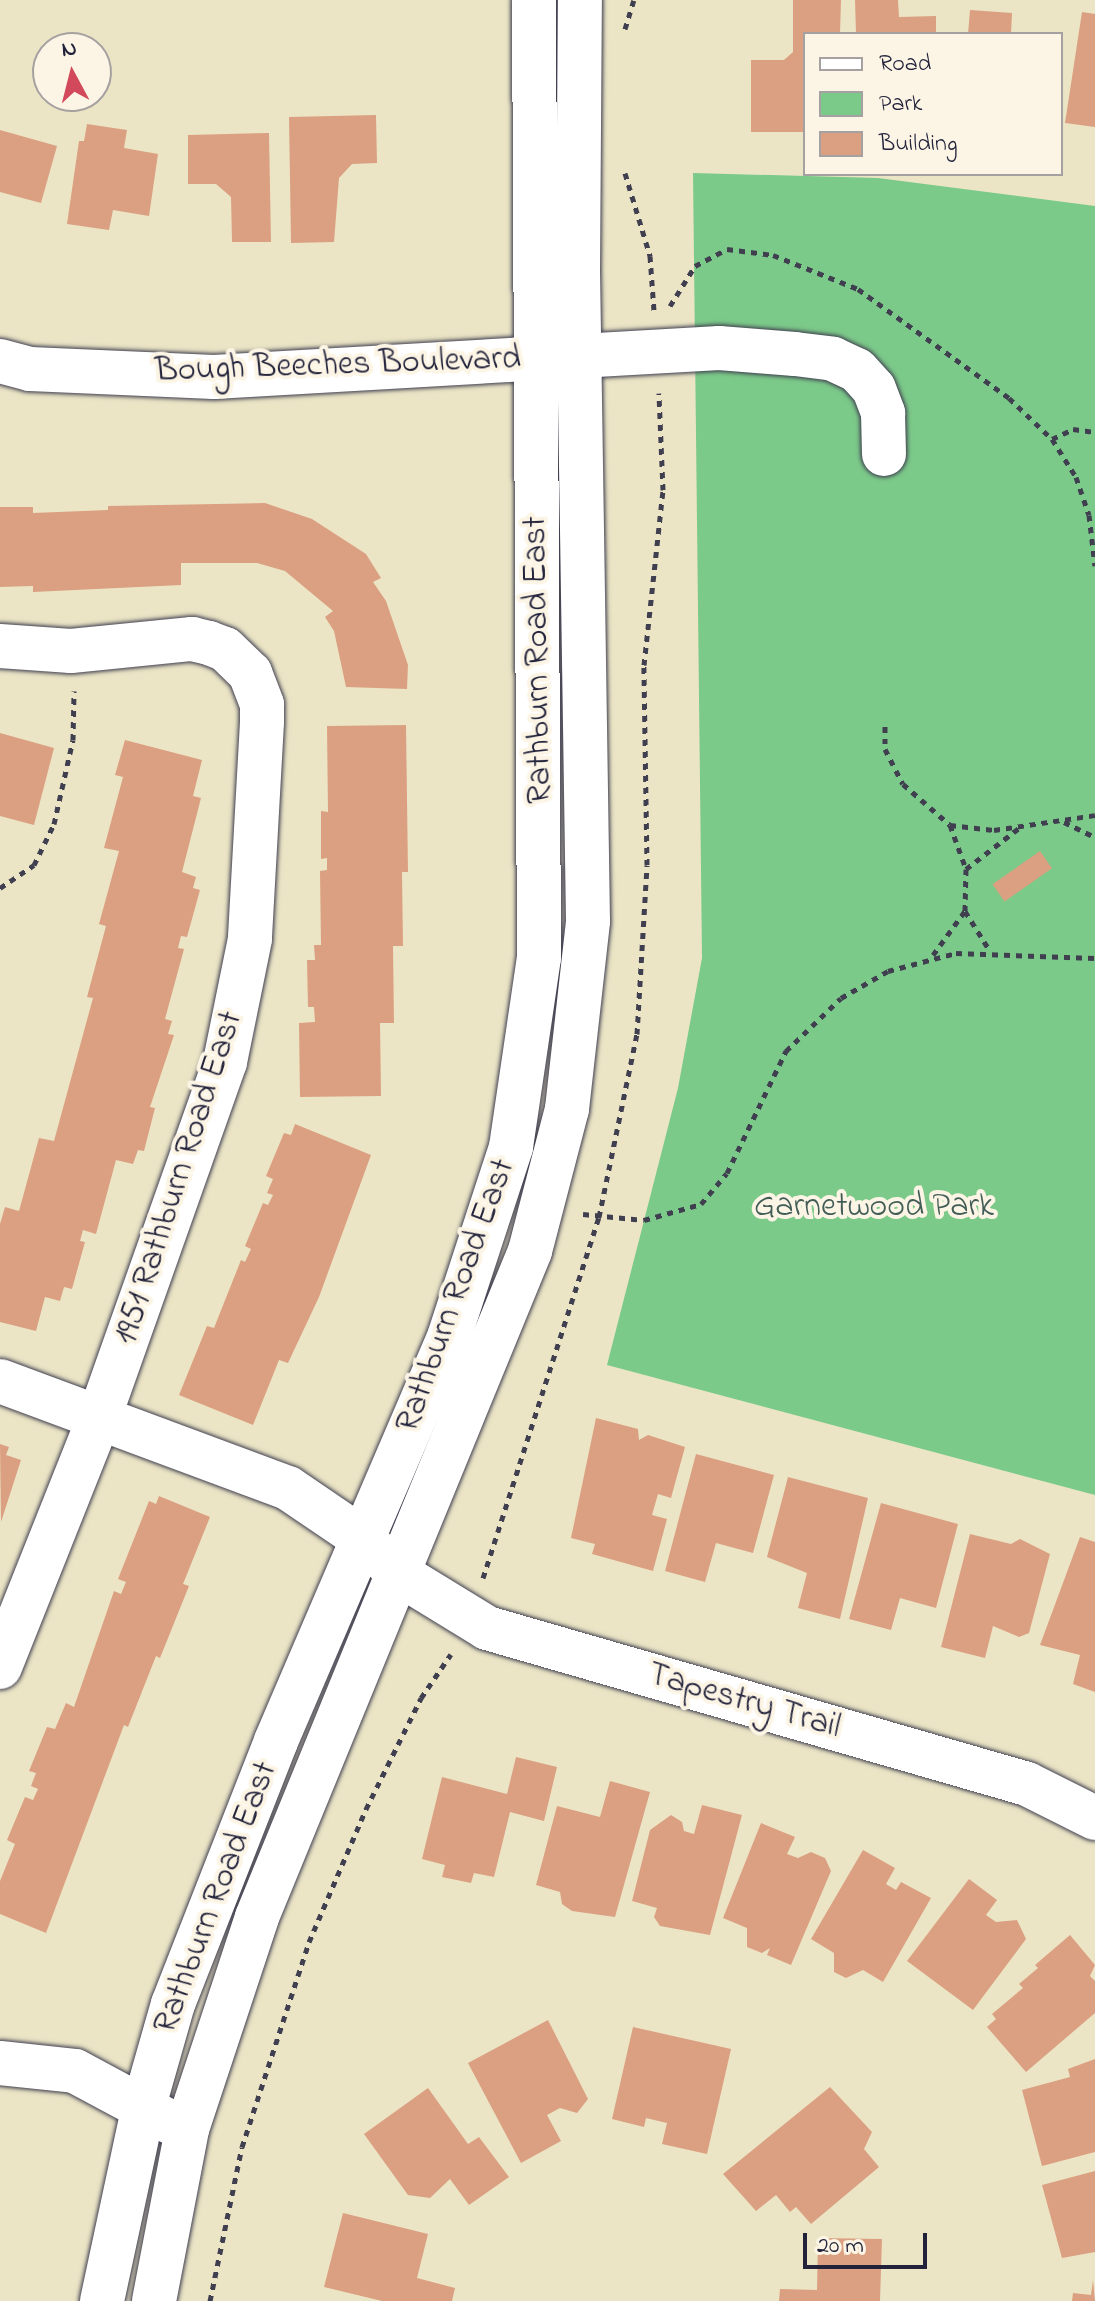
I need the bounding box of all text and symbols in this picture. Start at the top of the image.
north arrow [32,32,112,112]
legend [803,32,1063,176]
text: N [60,33,79,67]
text: Road [879,47,931,82]
text: Park [879,87,922,122]
text: Building [879,127,958,162]
street label: Bough Beeches Boulevard [154,339,522,393]
street label: Rathburn Road East [516,516,562,804]
street label: 1951 Rathburn Road East [107,1006,253,1350]
street label: Rathburn Road East [389,1154,525,1438]
park label: Garnetwood Park [754,1188,994,1228]
street label: Tapestry Trail [643,1655,845,1749]
street label: Rathburn Road East [146,1756,288,2040]
scale bar [807,2217,931,2267]
text: 20 m [817,2229,864,2264]

